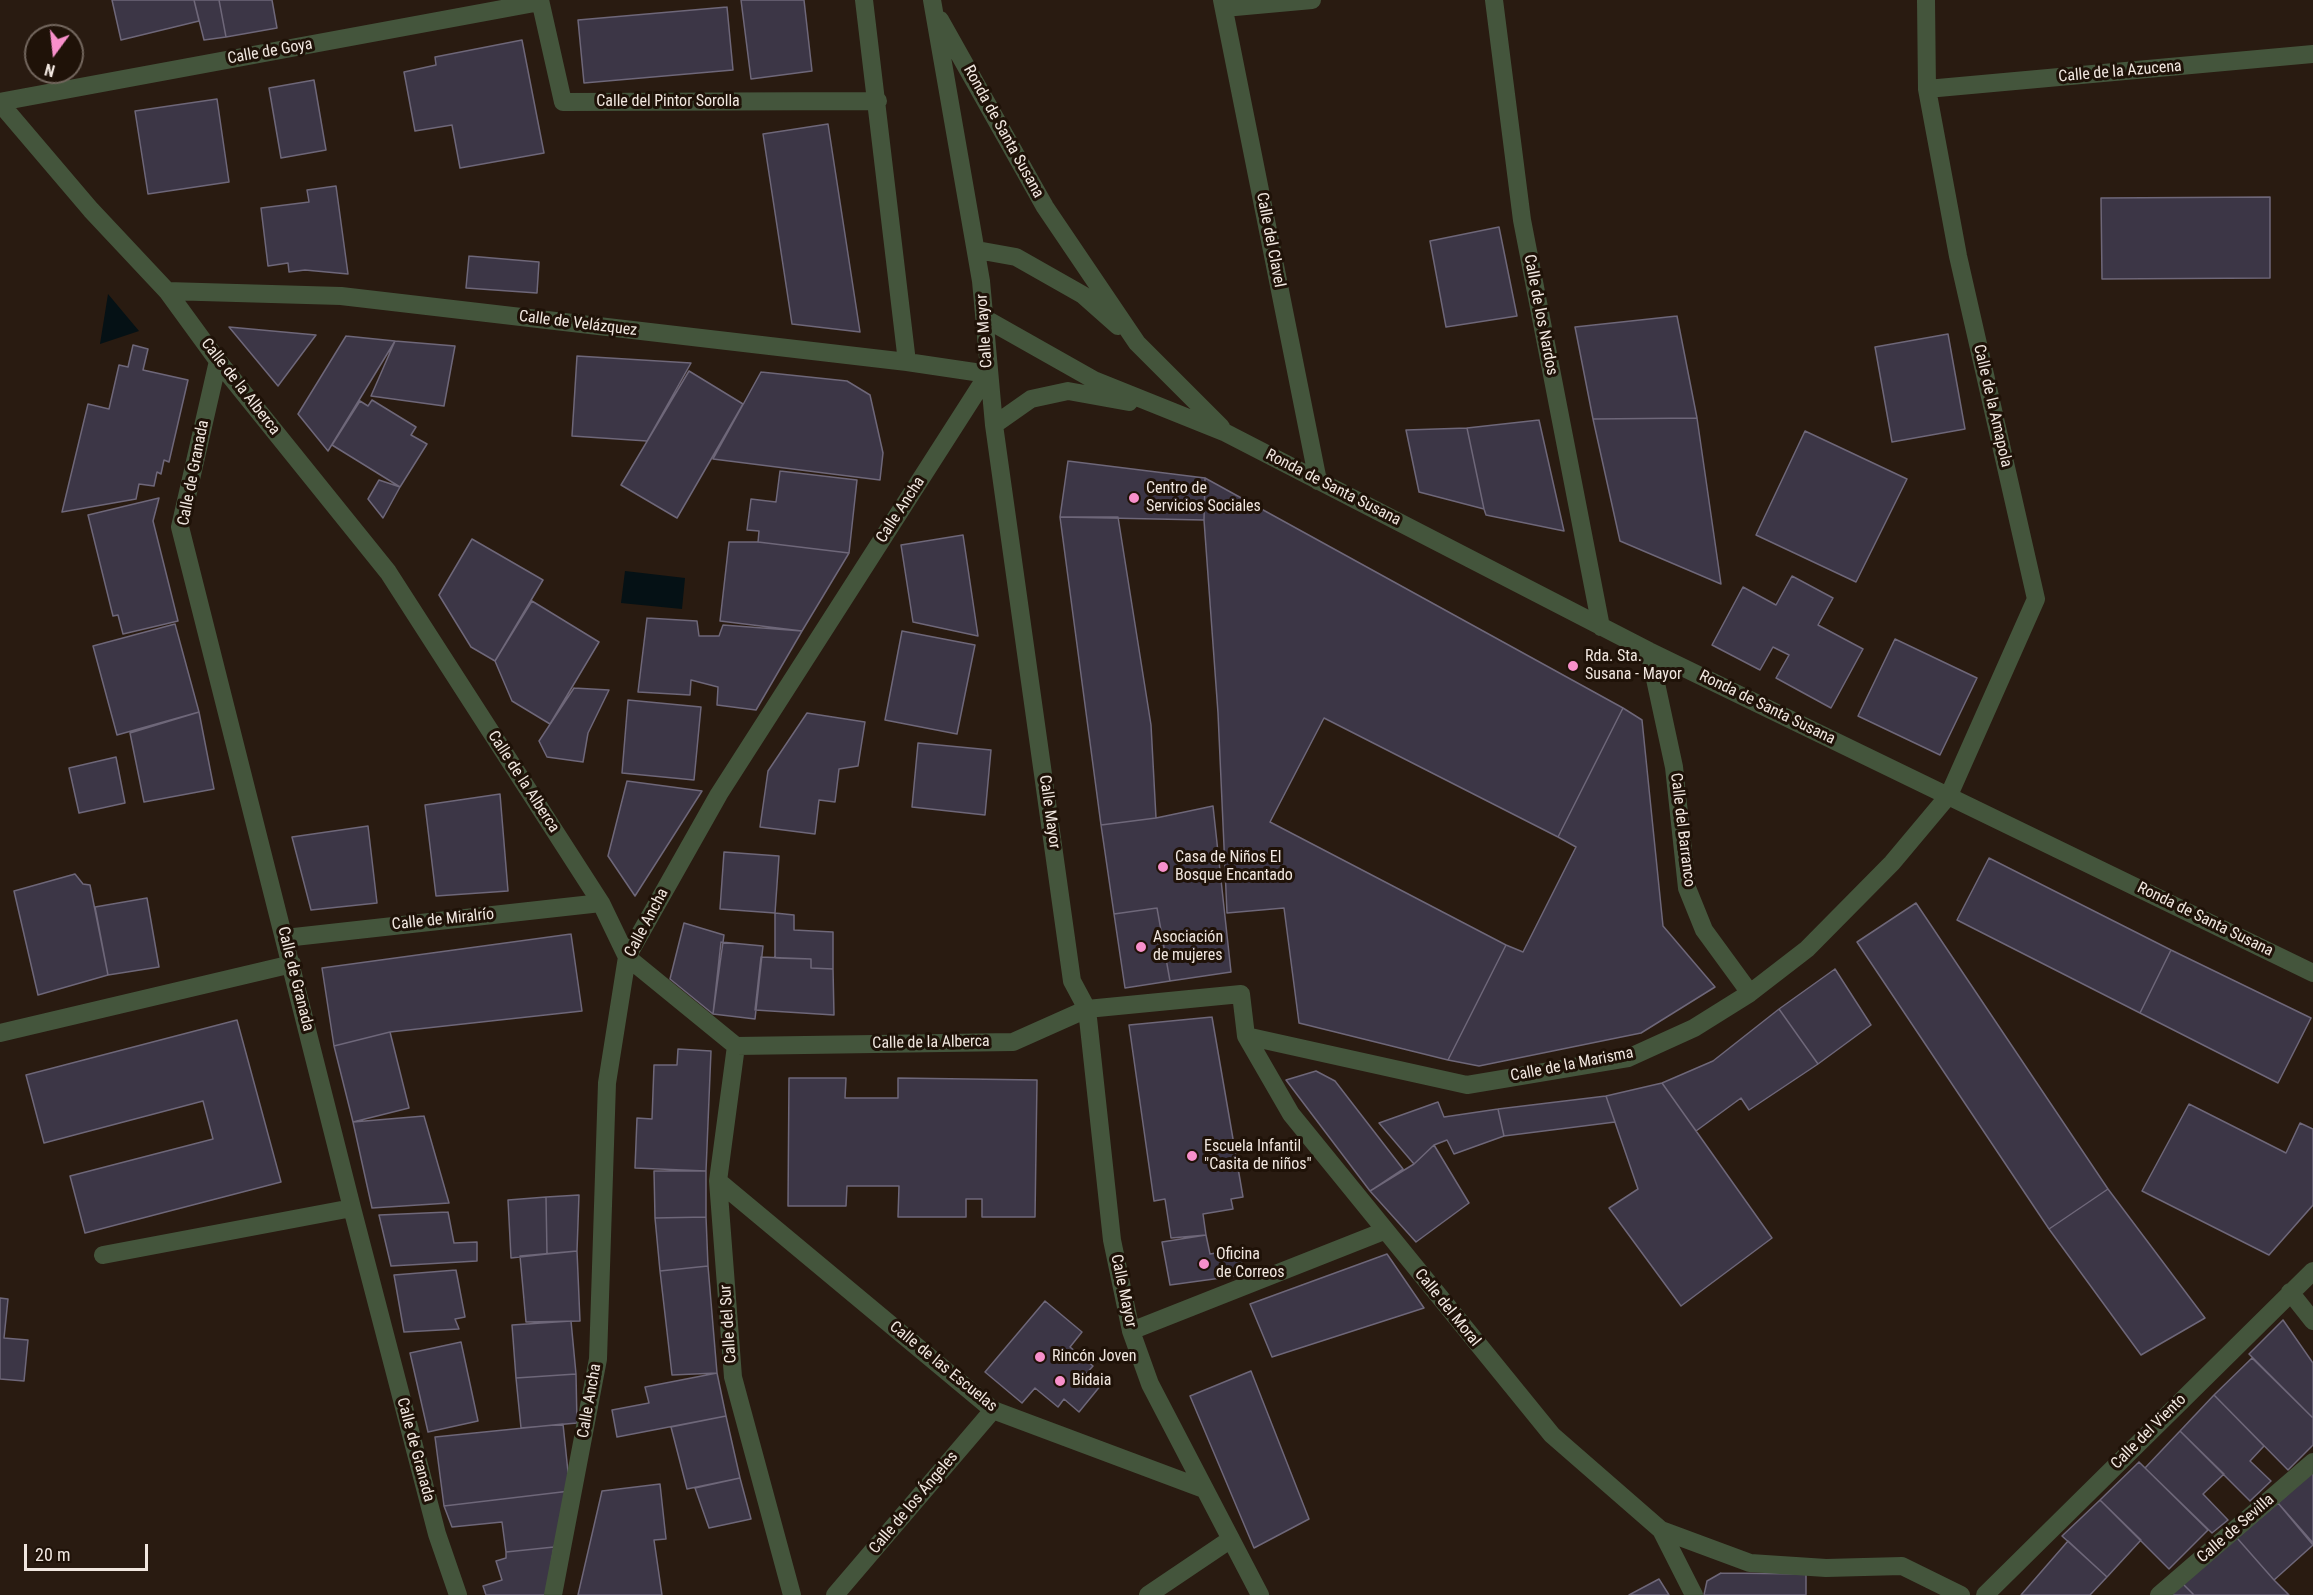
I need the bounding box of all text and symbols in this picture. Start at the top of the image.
north arrow [24,24,84,84]
street label: Calle de Goya [226,35,314,69]
street label: Calle de la Azucena [2058,57,2182,87]
text: N [43,59,57,80]
street label: Ronda de Santa Susana [959,62,1047,202]
street label: Calle del Pintor Sorolla [596,92,740,112]
street label: Calle del Clavel [1251,191,1289,289]
street label: Calle de los Nardos [1519,253,1561,377]
street label: Calle Mayor [973,293,997,369]
street label: Calle de Velázquez [518,307,638,341]
street label: Calle de la Alberca [196,335,284,439]
street label: Calle de la Amapola [1969,343,2015,469]
street label: Calle de Granada [174,419,214,527]
street label: Ronda de Santa Susana [1262,446,1404,530]
street label: Calle Ancha [873,473,929,547]
place label: Centro de Servicios Sociales [1146,479,1261,517]
marker: Centro de Servicios Sociales [1127,491,1141,505]
place label: Rda. Sta. Susana - Mayor [1585,647,1682,685]
marker: Rda. Sta. Susana - Mayor [1566,659,1580,673]
street label: Ronda de Santa Susana [1696,667,1838,749]
street label: Calle de la Alberca [483,728,563,836]
street label: Calle del Barranco [1665,772,1699,888]
street label: Calle Mayor [1034,774,1064,850]
place label: Casa de Niños El Bosque Encantado [1175,848,1293,886]
marker: Casa de Niños El Bosque Encantado [1156,860,1170,874]
street label: Ronda de Santa Susana [2134,879,2276,961]
street label: Calle Ancha [621,885,673,961]
street label: Calle de Miralrío [391,905,495,935]
street label: Calle de Granada [273,925,317,1033]
place label: Asociación de mujeres [1153,928,1223,966]
marker: Asociación de mujeres [1134,940,1148,954]
street label: Calle de la Alberca [872,1032,990,1054]
street label: Calle de la Marisma [1509,1044,1635,1086]
place label: Escuela Infantil "Casita de niños" [1204,1137,1312,1175]
marker: Escuela Infantil "Casita de niños" [1185,1149,1199,1163]
place label: Oficina de Correos [1216,1245,1285,1283]
street label: Calle Mayor [1106,1253,1140,1329]
marker: Oficina de Correos [1197,1257,1211,1271]
street label: Calle del Moral [1410,1265,1484,1351]
street label: Calle del Sur [717,1284,741,1364]
street label: Calle de las Escuelas [885,1318,1001,1416]
place label: Rincón Joven [1052,1347,1136,1367]
marker: Rincón Joven [1033,1350,1047,1364]
street label: Calle Ancha [574,1362,606,1440]
place label: Bidaia [1072,1371,1111,1391]
marker: Bidaia [1053,1374,1067,1388]
street label: Calle del Viento [2107,1390,2191,1474]
street label: Calle de Granada [392,1396,438,1504]
street label: Calle de los Ángeles [866,1448,962,1558]
street label: Calle de Sevilla [2194,1490,2278,1568]
scale bar [27,1532,152,1570]
text: 20 m [35,1544,70,1565]

